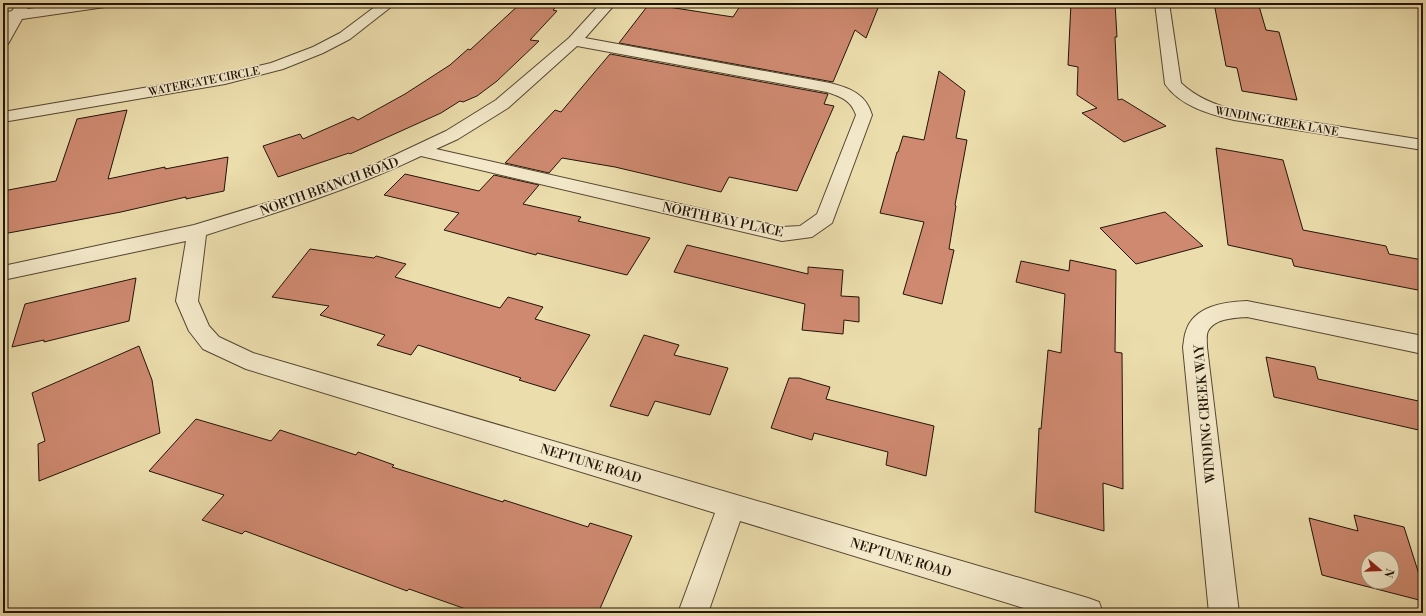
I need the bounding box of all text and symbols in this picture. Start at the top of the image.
street label: WATERGATE CIRCLE [146,64,261,100]
street label: WINDING CREEK LANE [1213,104,1340,140]
street label: NORTH BRANCH ROAD [258,154,401,220]
street label: NORTH BAY PLACE [661,199,785,241]
street label: WINDING CREEK WAY [1191,343,1219,485]
street label: NEPTUNE ROAD [538,441,643,487]
street label: NEPTUNE ROAD [848,535,953,581]
north arrow [1360,550,1400,590]
text: N [1380,567,1397,580]

